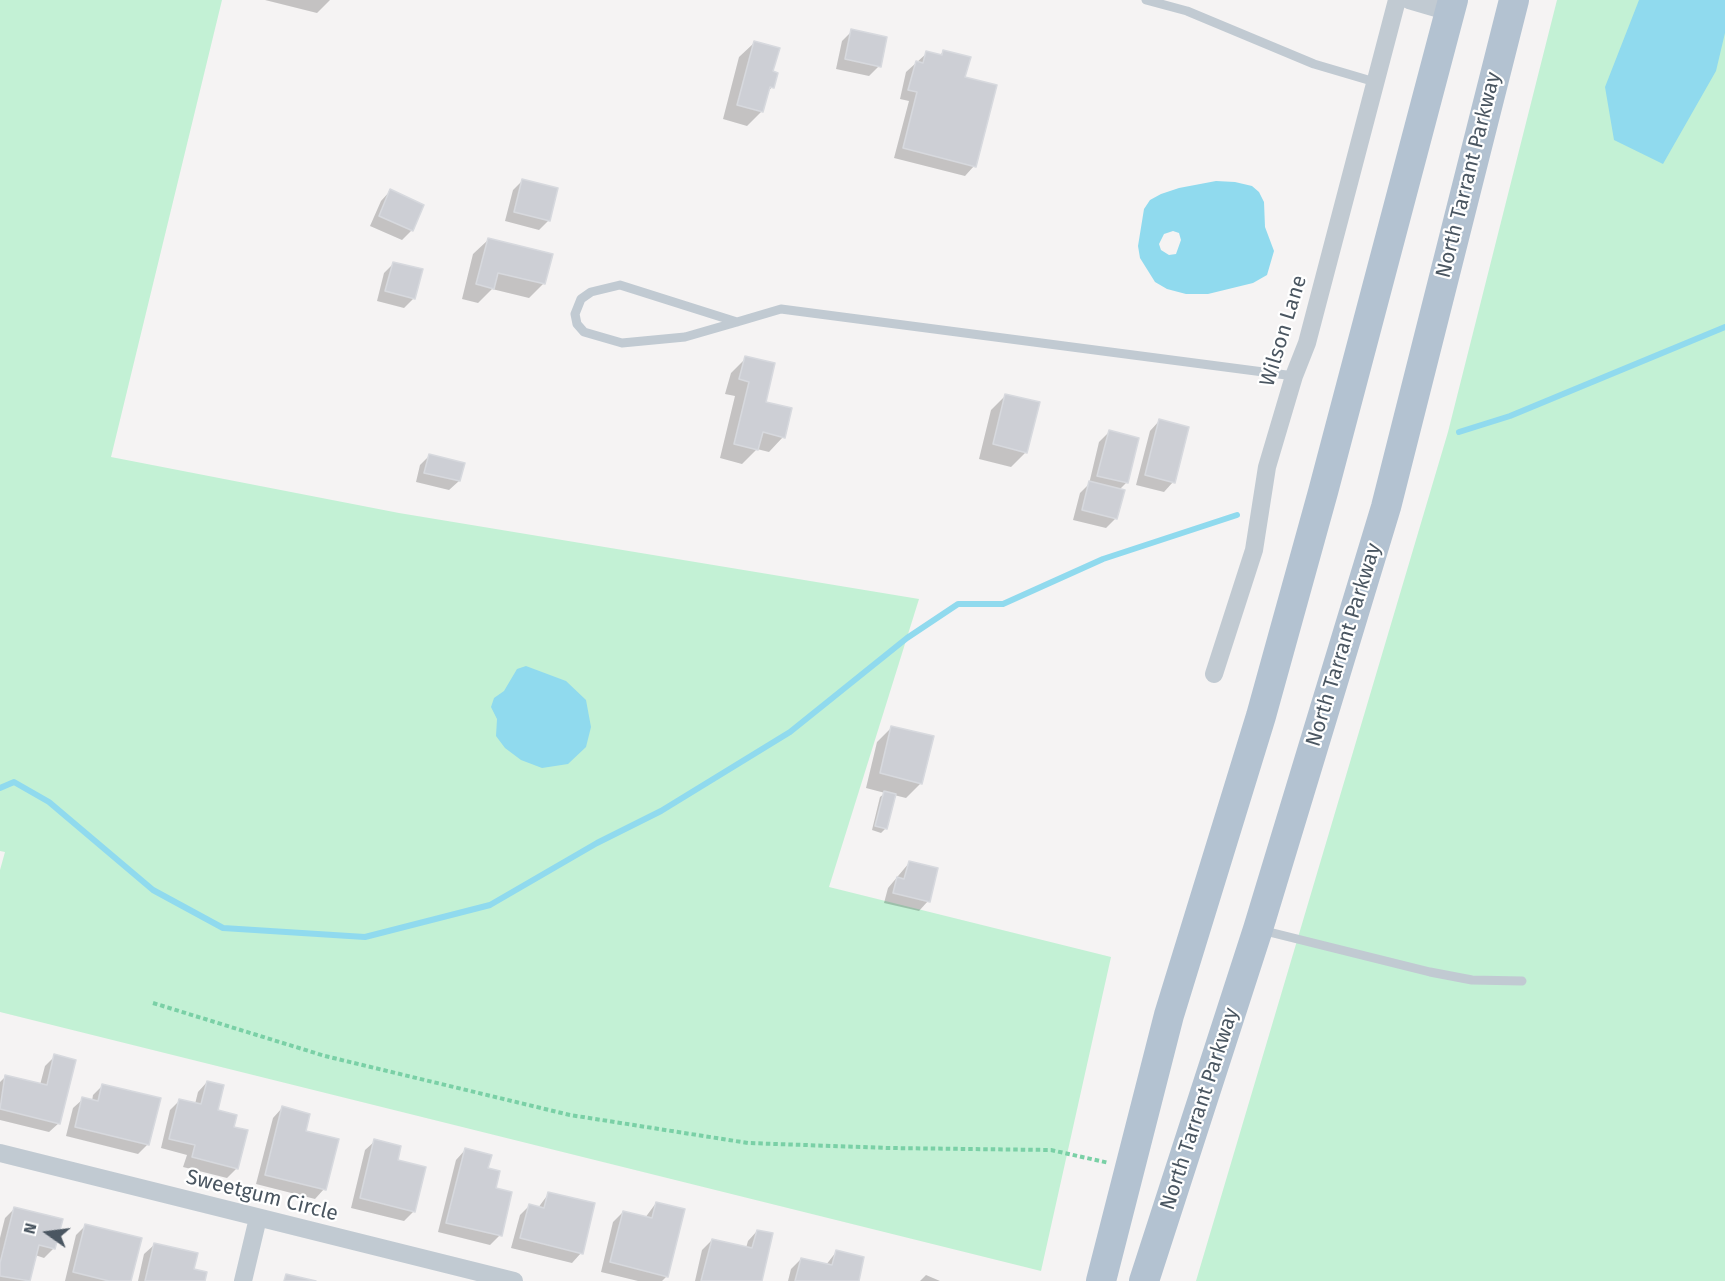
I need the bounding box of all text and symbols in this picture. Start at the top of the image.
street label: North Tarrant Parkway [1431,69,1507,281]
street label: Wilson Lane [1255,272,1313,390]
street label: North Tarrant Parkway [1301,540,1387,750]
street label: North Tarrant Parkway [1155,1005,1245,1213]
street label: Sweetgum Circle [183,1165,341,1227]
north arrow [18,1203,78,1263]
text: N [20,1221,41,1236]

